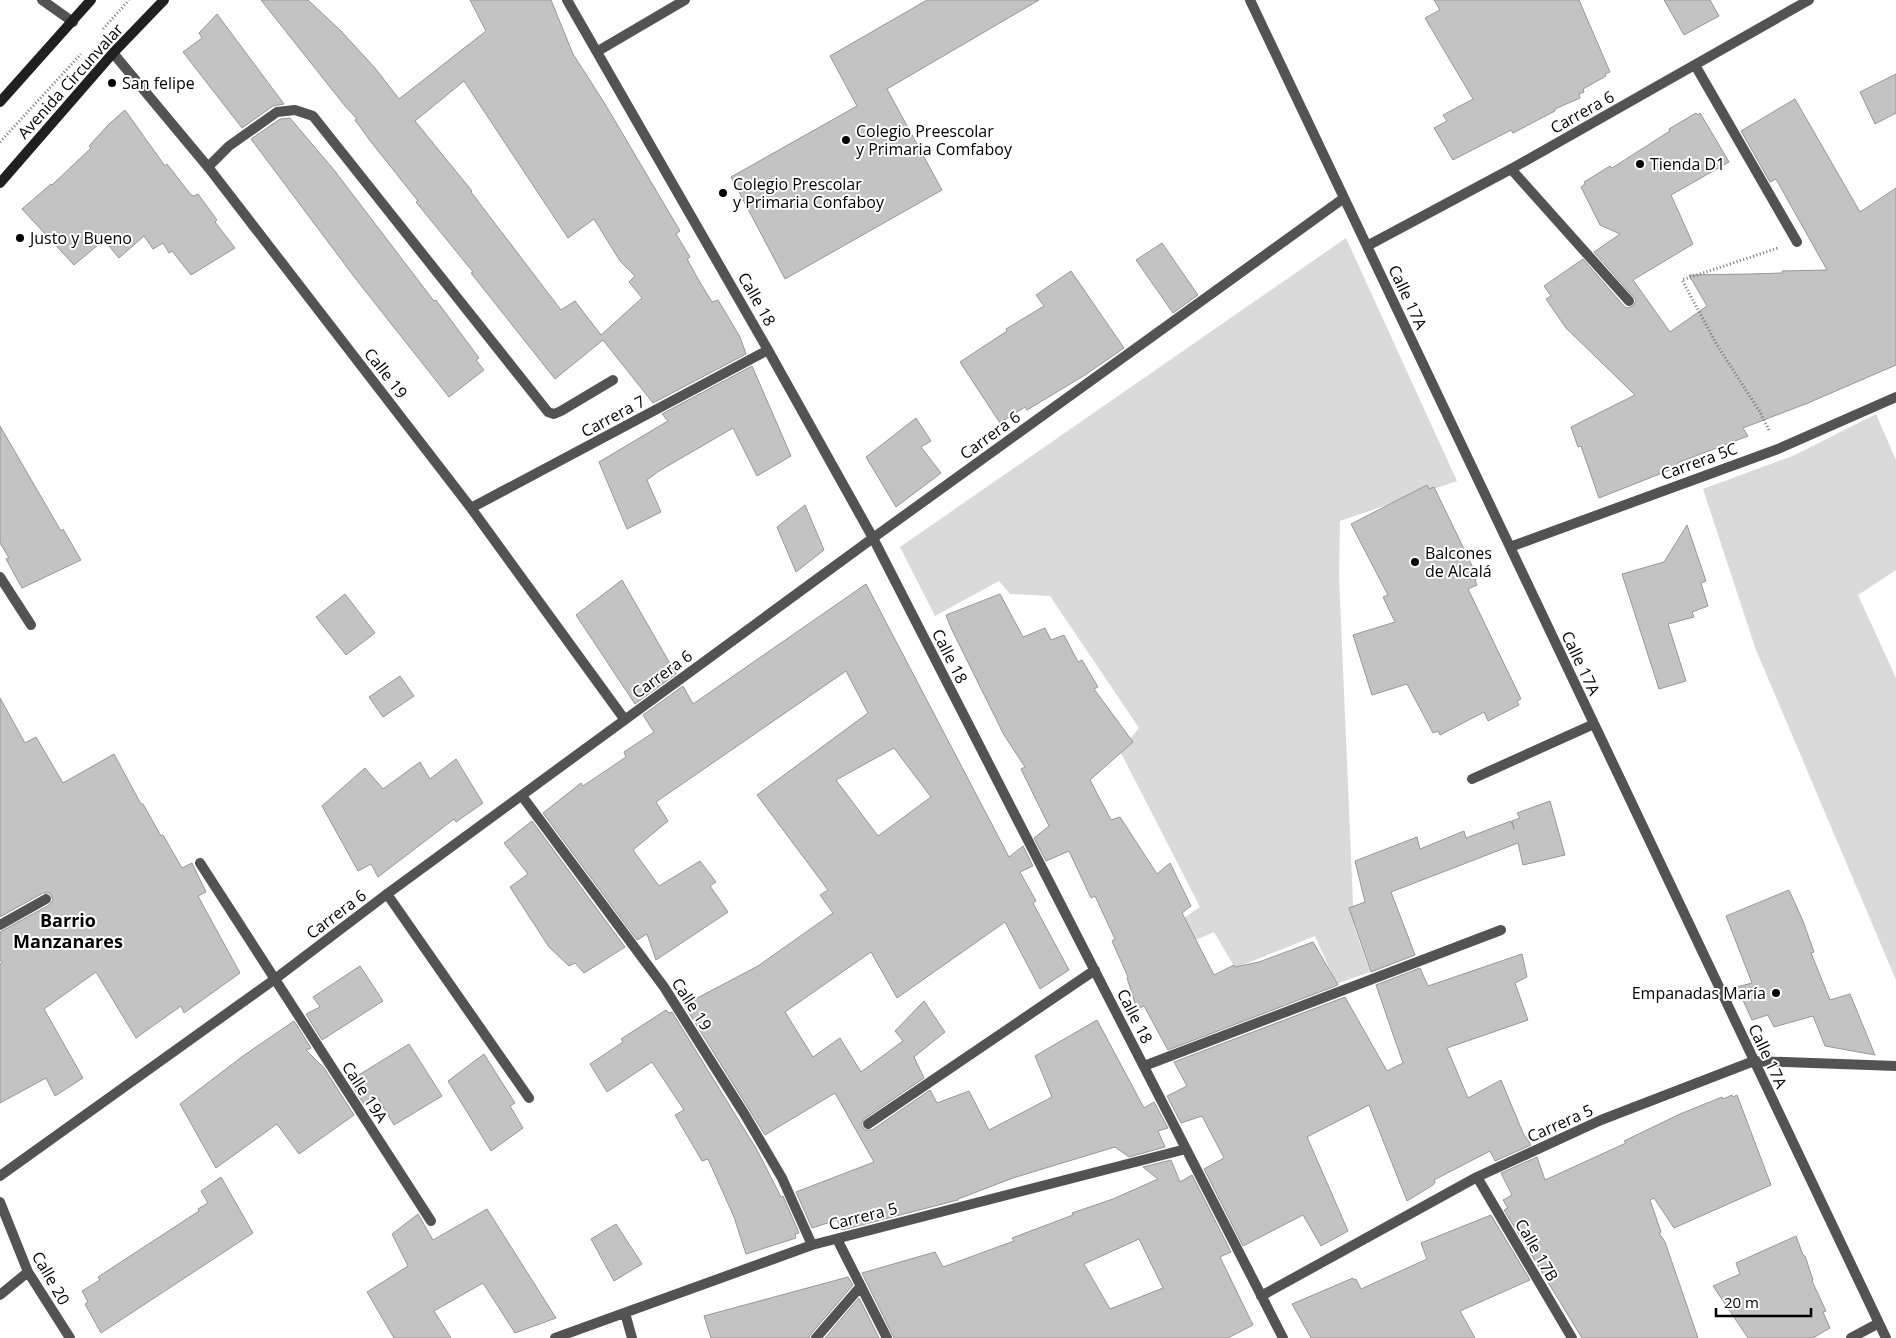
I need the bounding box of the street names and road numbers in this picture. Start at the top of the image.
street label: Avenida Circunvalar [12,18,128,143]
street label: Carrera 6 [1546,85,1618,139]
street label: Calle 17A [1384,261,1433,334]
street label: Calle 18 [733,268,781,330]
street label: Calle 19 [359,343,413,403]
street label: Carrera 7 [577,390,649,442]
street label: Carrera 6 [955,406,1025,464]
street label: Carrera 5C [1658,437,1740,485]
street label: Calle 18 [927,625,973,687]
street label: Calle 17A [1557,627,1606,700]
street label: Carrera 6 [627,645,697,703]
street label: Carrera 6 [302,884,370,944]
street label: Calle 19 [667,973,717,1035]
street label: Calle 18 [1112,985,1158,1047]
street label: Calle 17A [1744,1020,1793,1093]
street label: Calle 19A [337,1057,393,1127]
street label: Carrera 5 [1524,1099,1596,1147]
street label: Carrera 5 [826,1197,900,1235]
street label: Calle 17B [1510,1215,1564,1285]
street label: Calle 20 [27,1247,75,1309]

